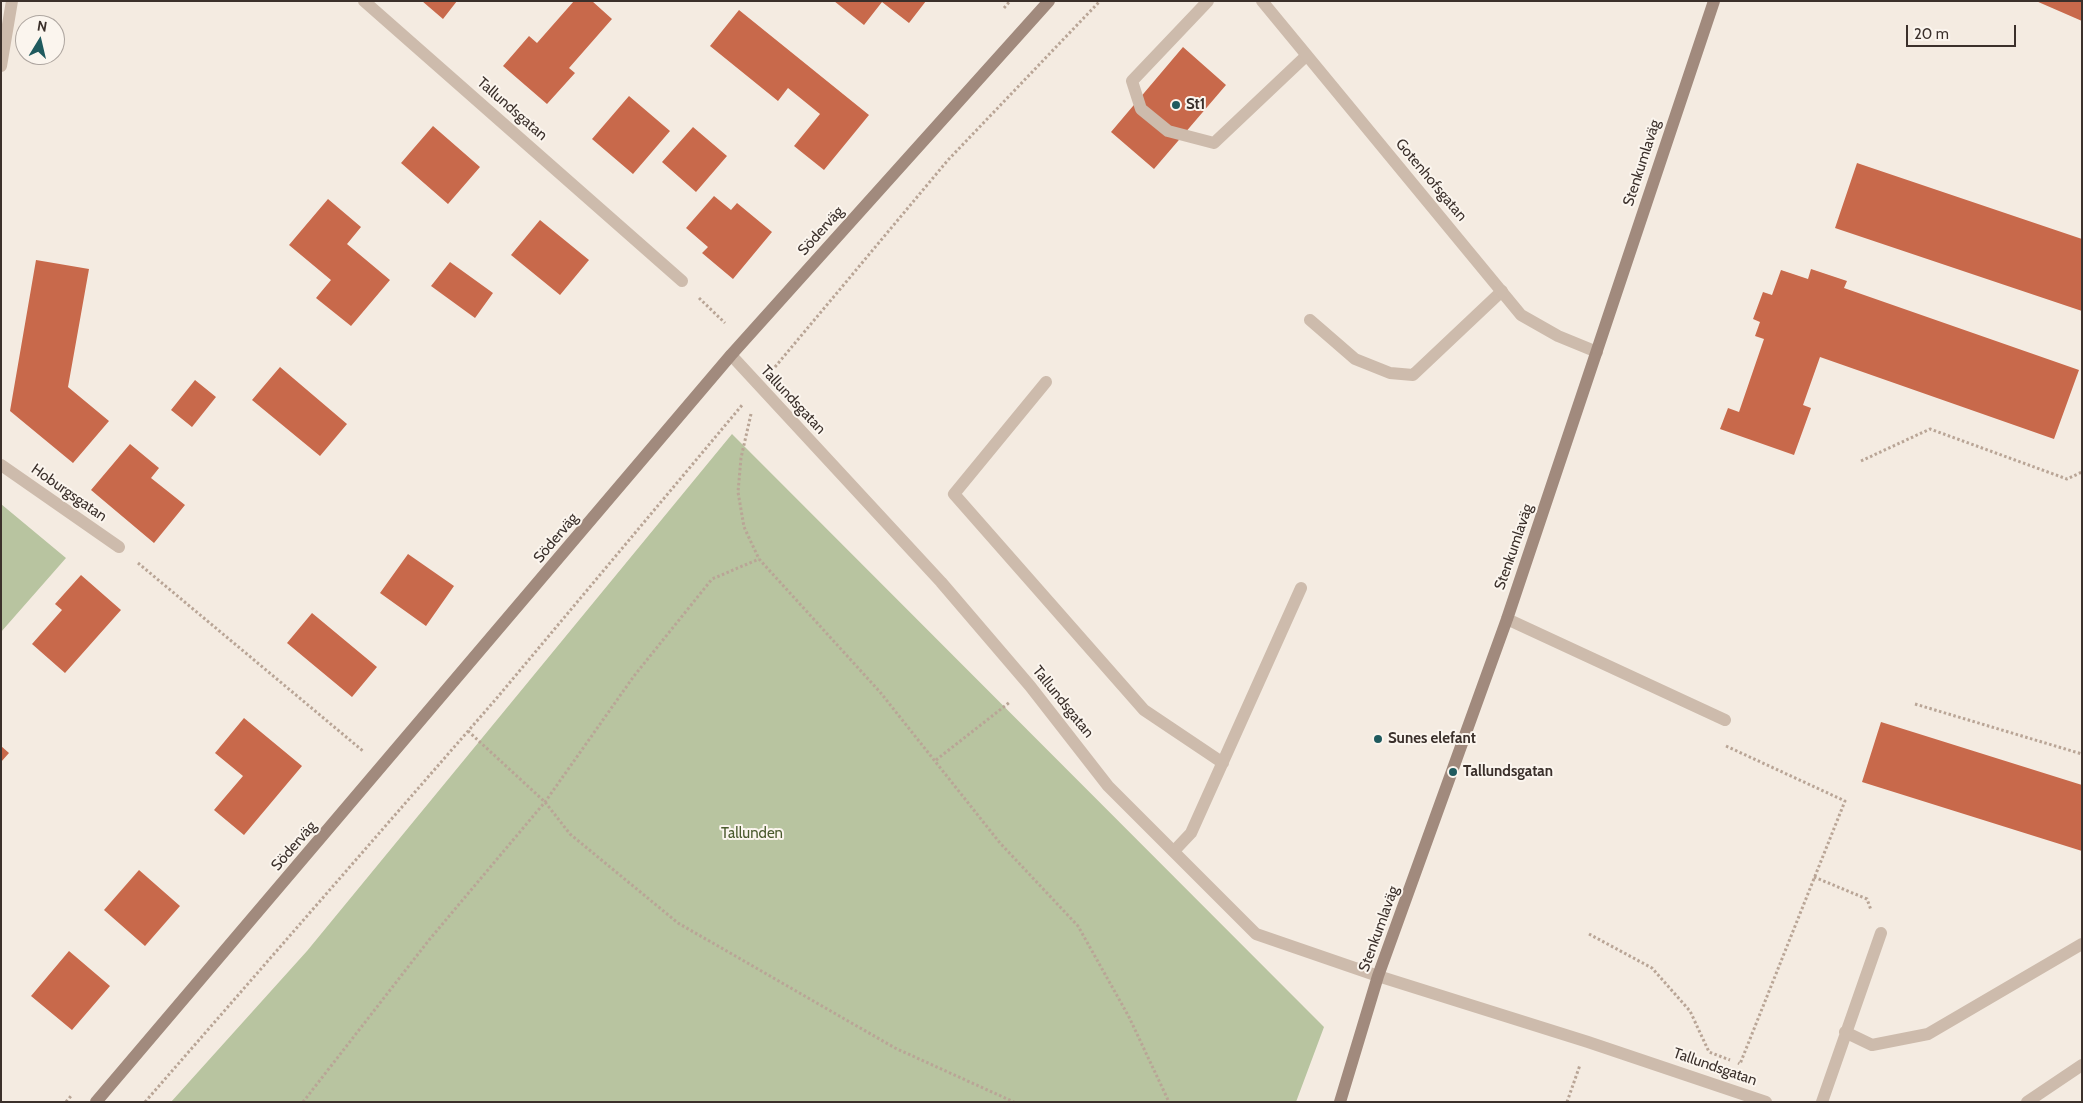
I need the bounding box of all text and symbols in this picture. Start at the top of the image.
north arrow [15,15,65,65]
scale bar [1908,15,2018,47]
text: N [36,17,48,36]
text: 20 m [1914,25,1949,43]
street label: Tallundsgatan [473,74,551,144]
place label: St1 [1186,96,1205,114]
marker: St1 [1170,99,1182,111]
street label: Stenkumlaväg [1620,118,1664,208]
street label: Gotenhofsgatan [1391,135,1471,225]
street label: Söderväg [794,203,848,259]
street label: Tallundsgatan [757,362,829,438]
street label: Hoburgsgatan [28,460,110,526]
street label: Stenkumlaväg [1491,502,1537,592]
street label: Söderväg [530,509,582,567]
street label: Tallundsgatan [1029,662,1097,742]
place label: Sunes elefant [1388,730,1476,748]
marker: Sunes elefant [1372,733,1384,745]
place label: Tallundsgatan [1463,763,1553,781]
marker: Tallundsgatan [1447,766,1459,778]
street label: Söderväg [268,818,320,874]
park label: Tallunden [721,825,783,843]
street label: Stenkumlaväg [1355,884,1403,974]
street label: Tallundsgatan [1671,1044,1759,1090]

